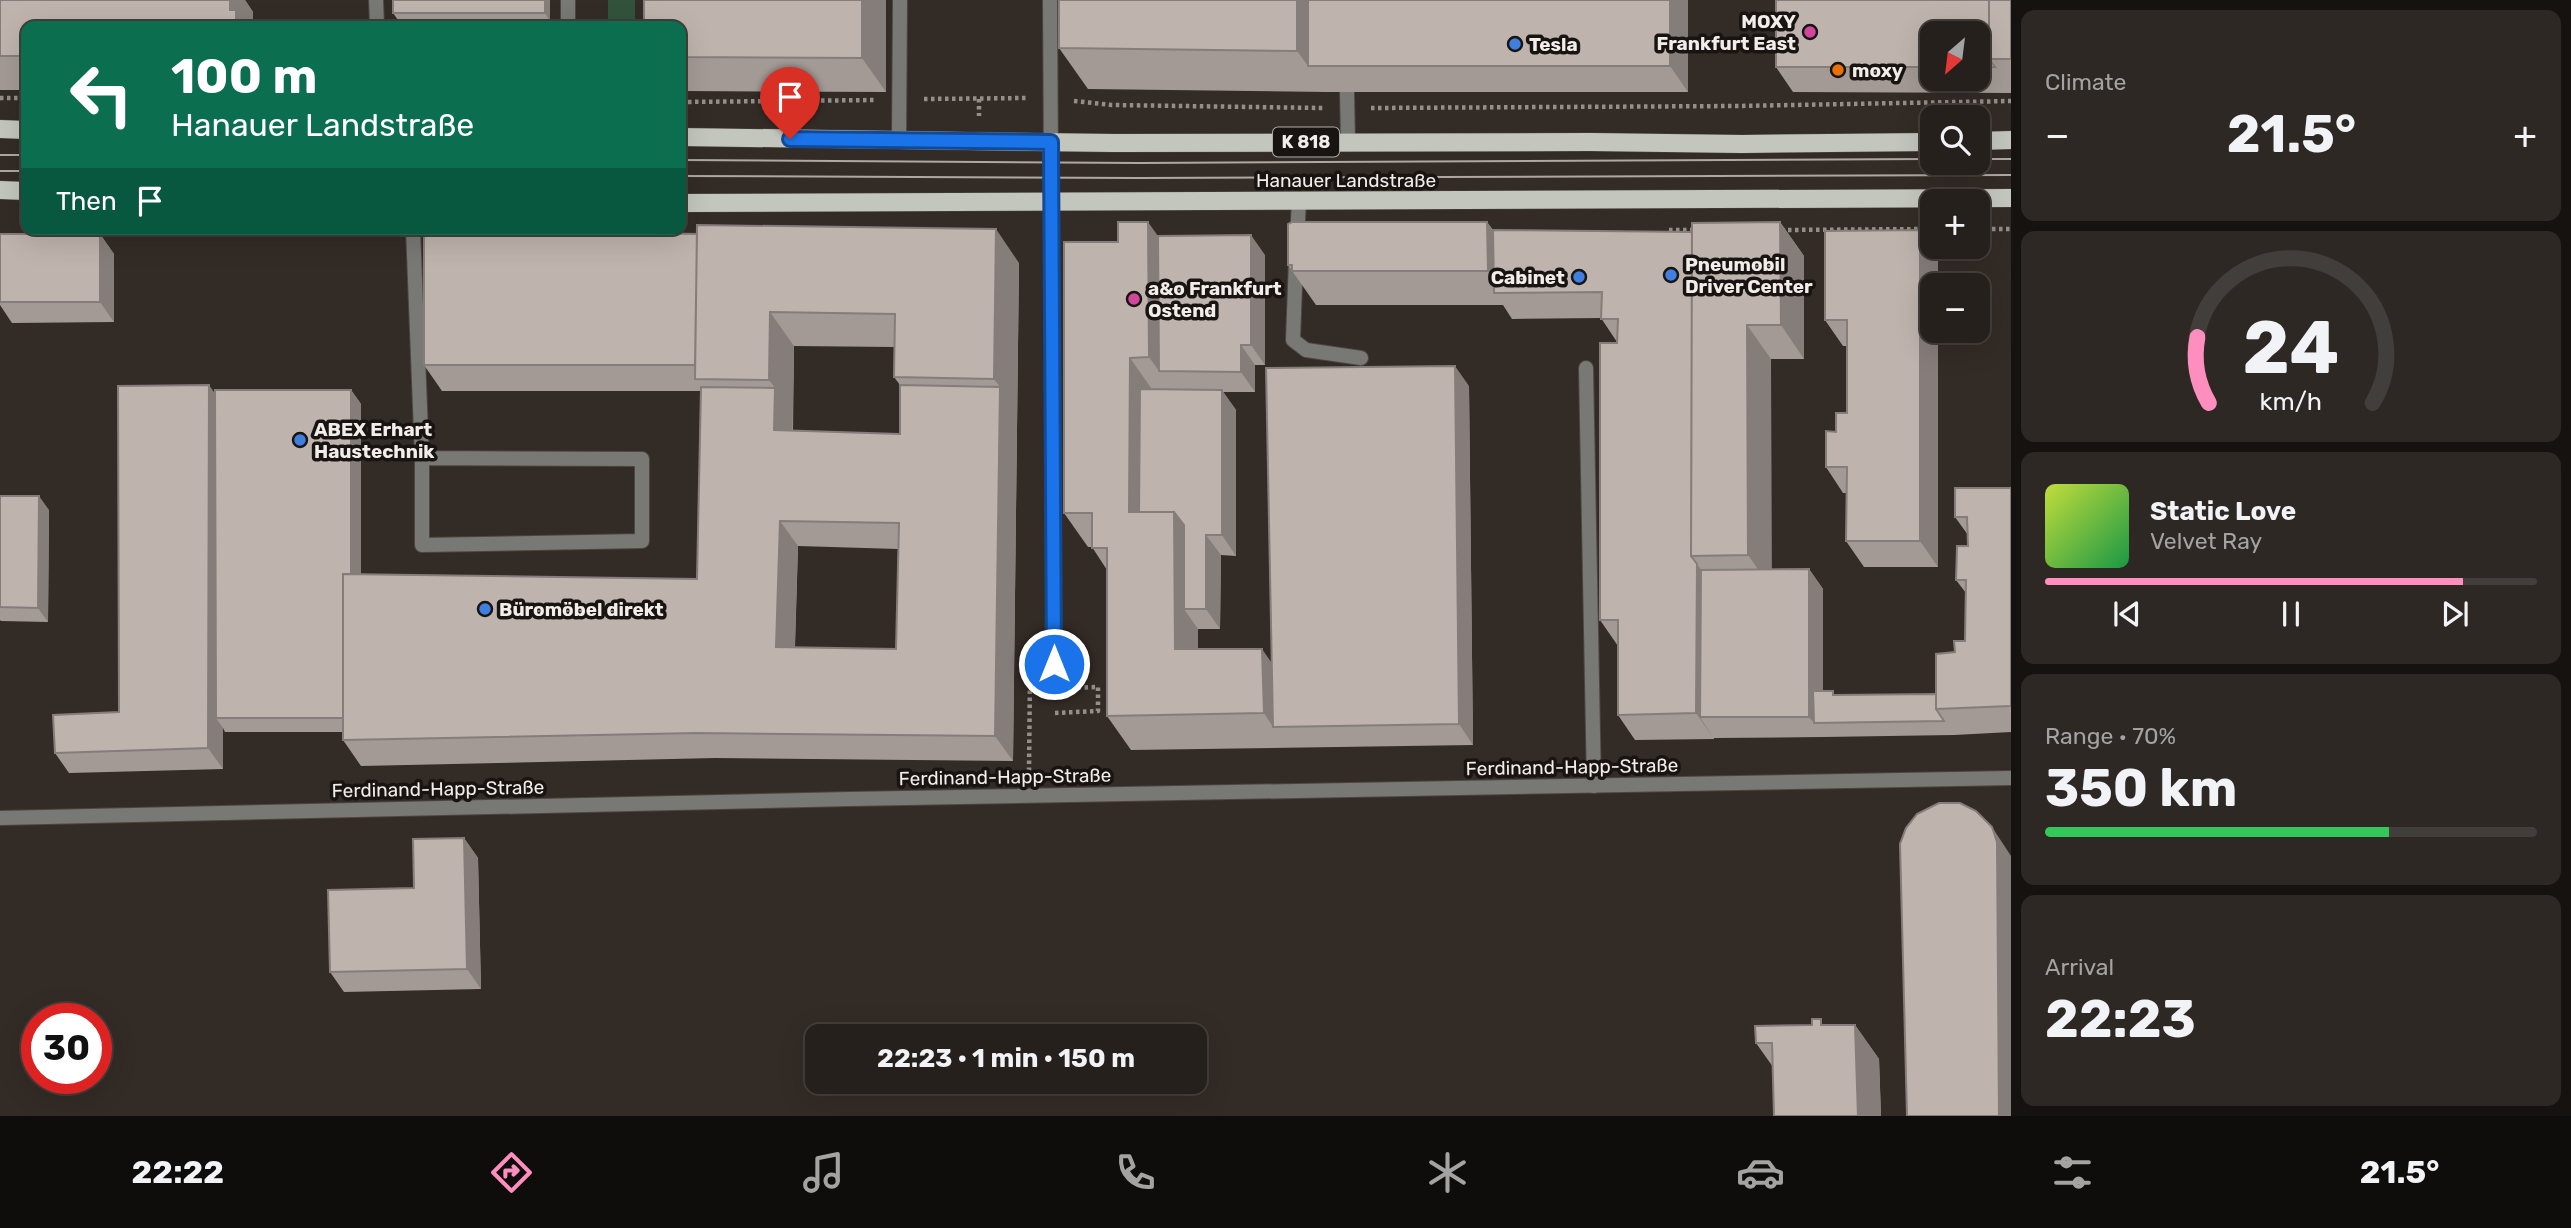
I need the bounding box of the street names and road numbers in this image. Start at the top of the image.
road number: K 818 [1273,127,1339,156]
street label: Hanauer Landstraße [1256,169,1436,192]
street label: Ferdinand-Happ-Straße [1466,754,1678,780]
street label: Ferdinand-Happ-Straße [899,764,1111,790]
street label: Ferdinand-Happ-Straße [332,776,544,802]

